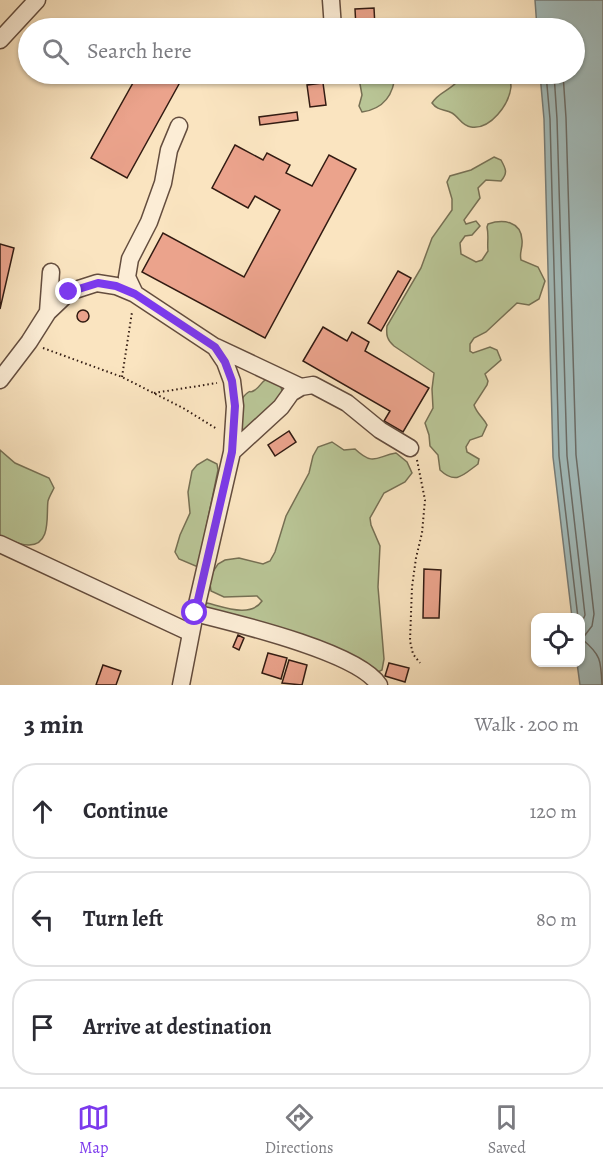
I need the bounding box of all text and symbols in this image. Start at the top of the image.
search box [18,18,585,84]
icon: search [39,35,72,68]
text: Search here [87,36,192,66]
route end [55,278,81,304]
route start [181,599,207,625]
map controls [531,613,585,667]
button: locate [531,613,585,667]
text: 3 min [24,707,84,742]
text: Walk · 200 m [475,711,579,738]
icon: ahead [26,795,59,828]
text: Continue [83,796,168,826]
text: 120 m [529,798,577,825]
icon: left [26,903,59,936]
text: Turn left [83,904,163,934]
text: 80 m [536,906,577,933]
icon: arrive [26,1011,59,1044]
text: Arrive at destination [83,1012,272,1042]
tab: Map [77,1101,110,1159]
tab: Directions [265,1101,333,1159]
tab: Saved [488,1101,526,1159]

